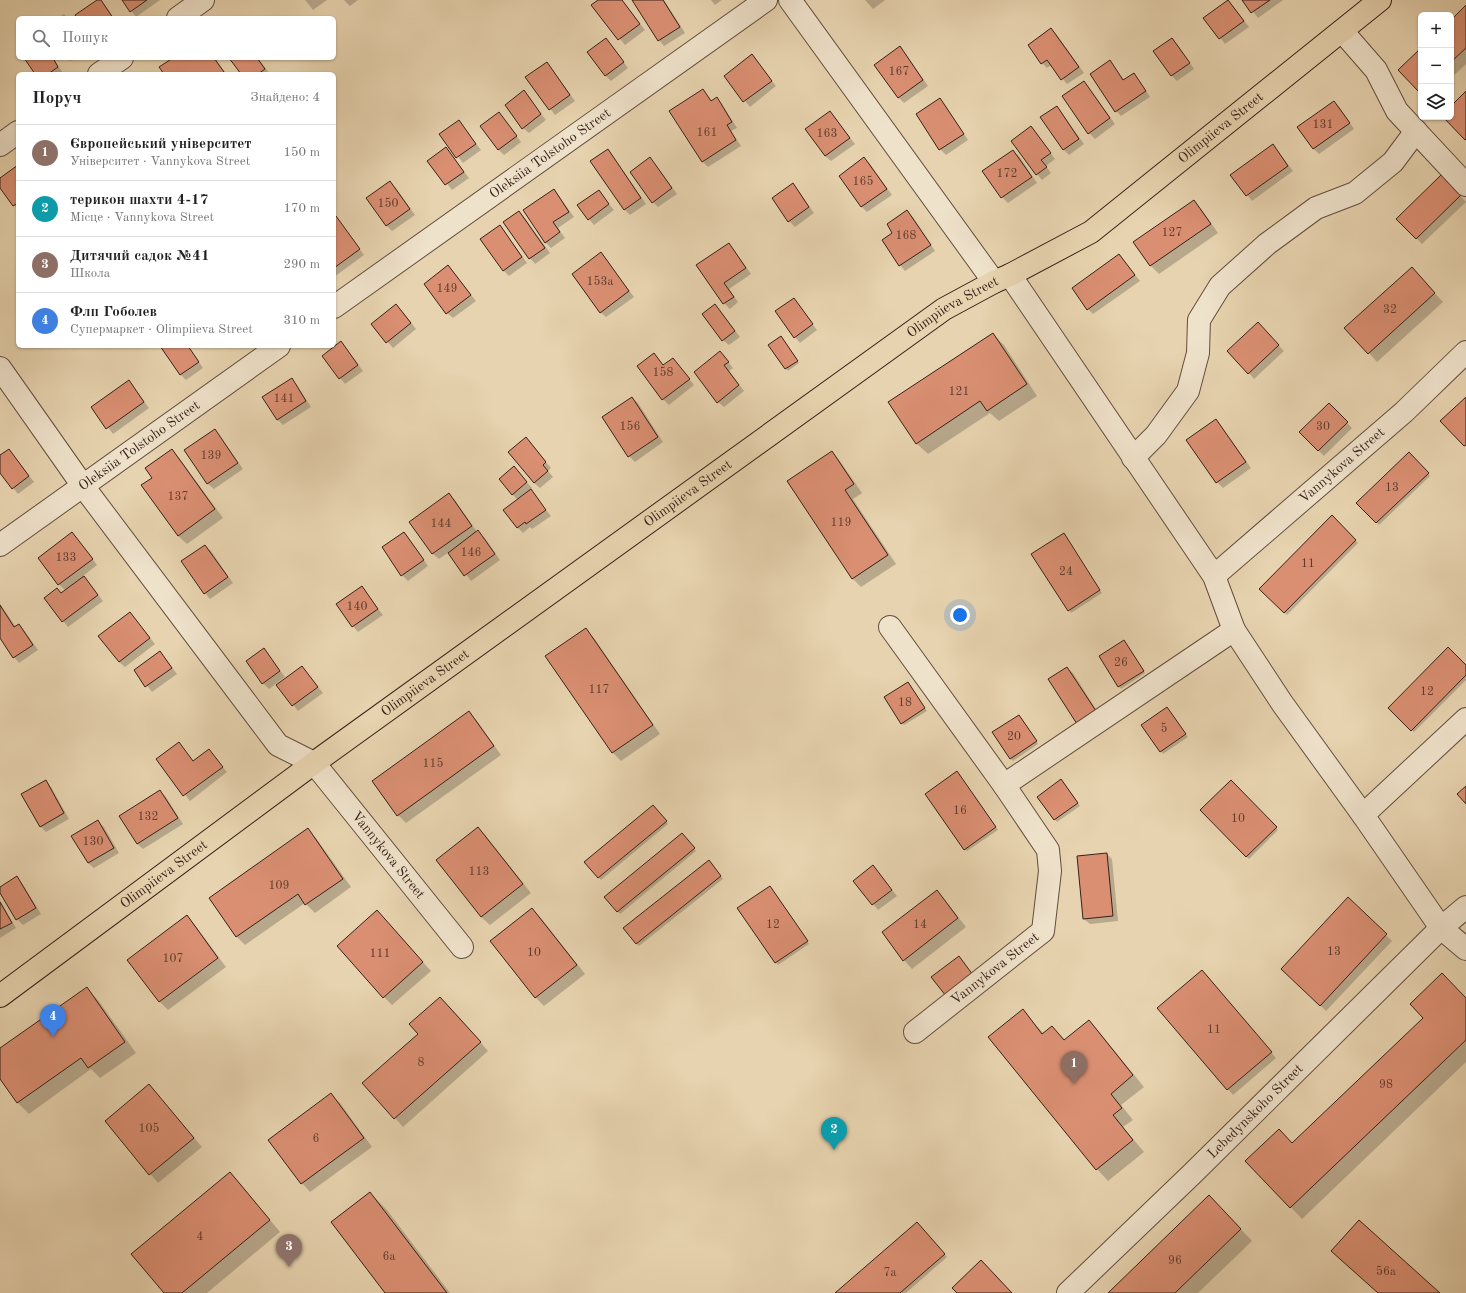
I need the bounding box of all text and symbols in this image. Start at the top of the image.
map controls [1418,12,1454,120]
button: + [1418,12,1454,48]
search box [16,16,336,60]
icon: search [30,27,52,49]
text: Пошук [62,31,108,46]
button: − [1418,48,1454,84]
house number: 167 [889,66,909,78]
button: layers [1418,84,1454,120]
street label: Olimpiieva Street [1176,89,1266,166]
text: Поруч [32,90,81,107]
text: Знайдено: 4 [251,91,320,104]
street label: Oleksiia Tolstoho Street [487,106,613,201]
house number: 131 [1313,119,1333,131]
house number: 161 [697,127,717,139]
house number: 163 [817,128,837,140]
text: Європейський університет [70,137,252,152]
text: 1 [41,146,49,159]
text: 150 m [283,146,320,159]
text: Університет · Vannykova Street [70,155,250,168]
house number: 172 [997,168,1017,180]
house number: 165 [853,175,873,188]
text: терикон шахти 4-17 [70,193,208,208]
house number: 150 [378,197,398,210]
text: 2 [41,202,49,215]
text: 170 m [283,202,320,215]
text: Місце · Vannykova Street [70,211,214,224]
house number: 127 [1162,227,1182,239]
house number: 168 [896,230,916,242]
text: Дитячий садок №41 [70,249,210,264]
text: 3 [41,258,49,271]
text: 290 m [283,258,320,271]
text: Школа [70,267,110,280]
street label: Olimpiieva Street [904,274,1001,340]
house number: 153а [587,275,613,288]
house number: 149 [437,283,457,295]
house number: 32 [1383,304,1397,316]
text: Флп Гоболев [70,305,157,320]
text: 4 [41,314,49,327]
text: 310 m [283,314,320,327]
text: Супермаркет · Olimpiieva Street [70,323,253,336]
house number: 158 [653,366,673,379]
house number: 121 [949,386,969,398]
house number: 141 [274,393,294,405]
street label: Oleksiia Tolstoho Street [76,398,202,494]
house number: 156 [620,420,640,433]
house number: 30 [1316,421,1330,433]
street label: Vannykova Street [1297,425,1387,506]
house number: 139 [201,450,221,462]
street label: Olimpiieva Street [641,457,735,530]
house number: 13 [1385,482,1399,494]
house number: 137 [168,491,188,503]
house number: 119 [831,517,851,529]
house number: 144 [431,518,451,530]
house number: 146 [461,547,481,559]
house number: 133 [56,552,76,564]
house number: 11 [1301,558,1315,570]
house number: 24 [1059,566,1073,578]
house number: 140 [347,601,367,613]
your location [950,605,970,625]
street label: Olimpiieva Street [379,647,472,719]
house number: 26 [1114,657,1128,669]
house number: 117 [589,684,609,696]
house number: 12 [1420,686,1434,698]
house number: 18 [898,697,912,709]
house number: 5 [1161,722,1168,735]
house number: 20 [1007,731,1021,743]
house number: 115 [423,757,443,770]
house number: 16 [953,805,967,817]
street label: Vannykova Street [349,809,427,902]
house number: 132 [138,811,158,823]
house number: 10 [1231,813,1245,825]
house number: 130 [83,836,103,848]
street label: Olimpiieva Street [118,838,210,911]
house number: 113 [469,866,489,878]
house number: 109 [269,880,289,892]
house number: 12 [766,919,780,931]
house number: 14 [913,919,927,931]
street label: Vannykova Street [948,930,1042,1008]
house number: 13 [1327,946,1341,958]
house number: 10 [527,947,541,959]
house number: 111 [370,948,390,960]
house number: 107 [163,953,183,965]
pin: 4 [40,1004,66,1037]
house number: 11 [1207,1024,1221,1036]
pin: 1 [1061,1051,1087,1084]
house number: 8 [418,1057,425,1069]
street label: Lebedynskoho Street [1205,1061,1306,1161]
house number: 98 [1379,1079,1393,1091]
pin: 2 [821,1117,847,1150]
house number: 105 [139,1122,159,1135]
house number: 6 [313,1133,320,1145]
house number: 4 [197,1231,204,1243]
pin: 3 [276,1234,302,1267]
house number: 6а [383,1251,396,1263]
house number: 96 [1168,1255,1182,1267]
house number: 56а [1376,1265,1396,1278]
house number: 7а [884,1267,897,1279]

